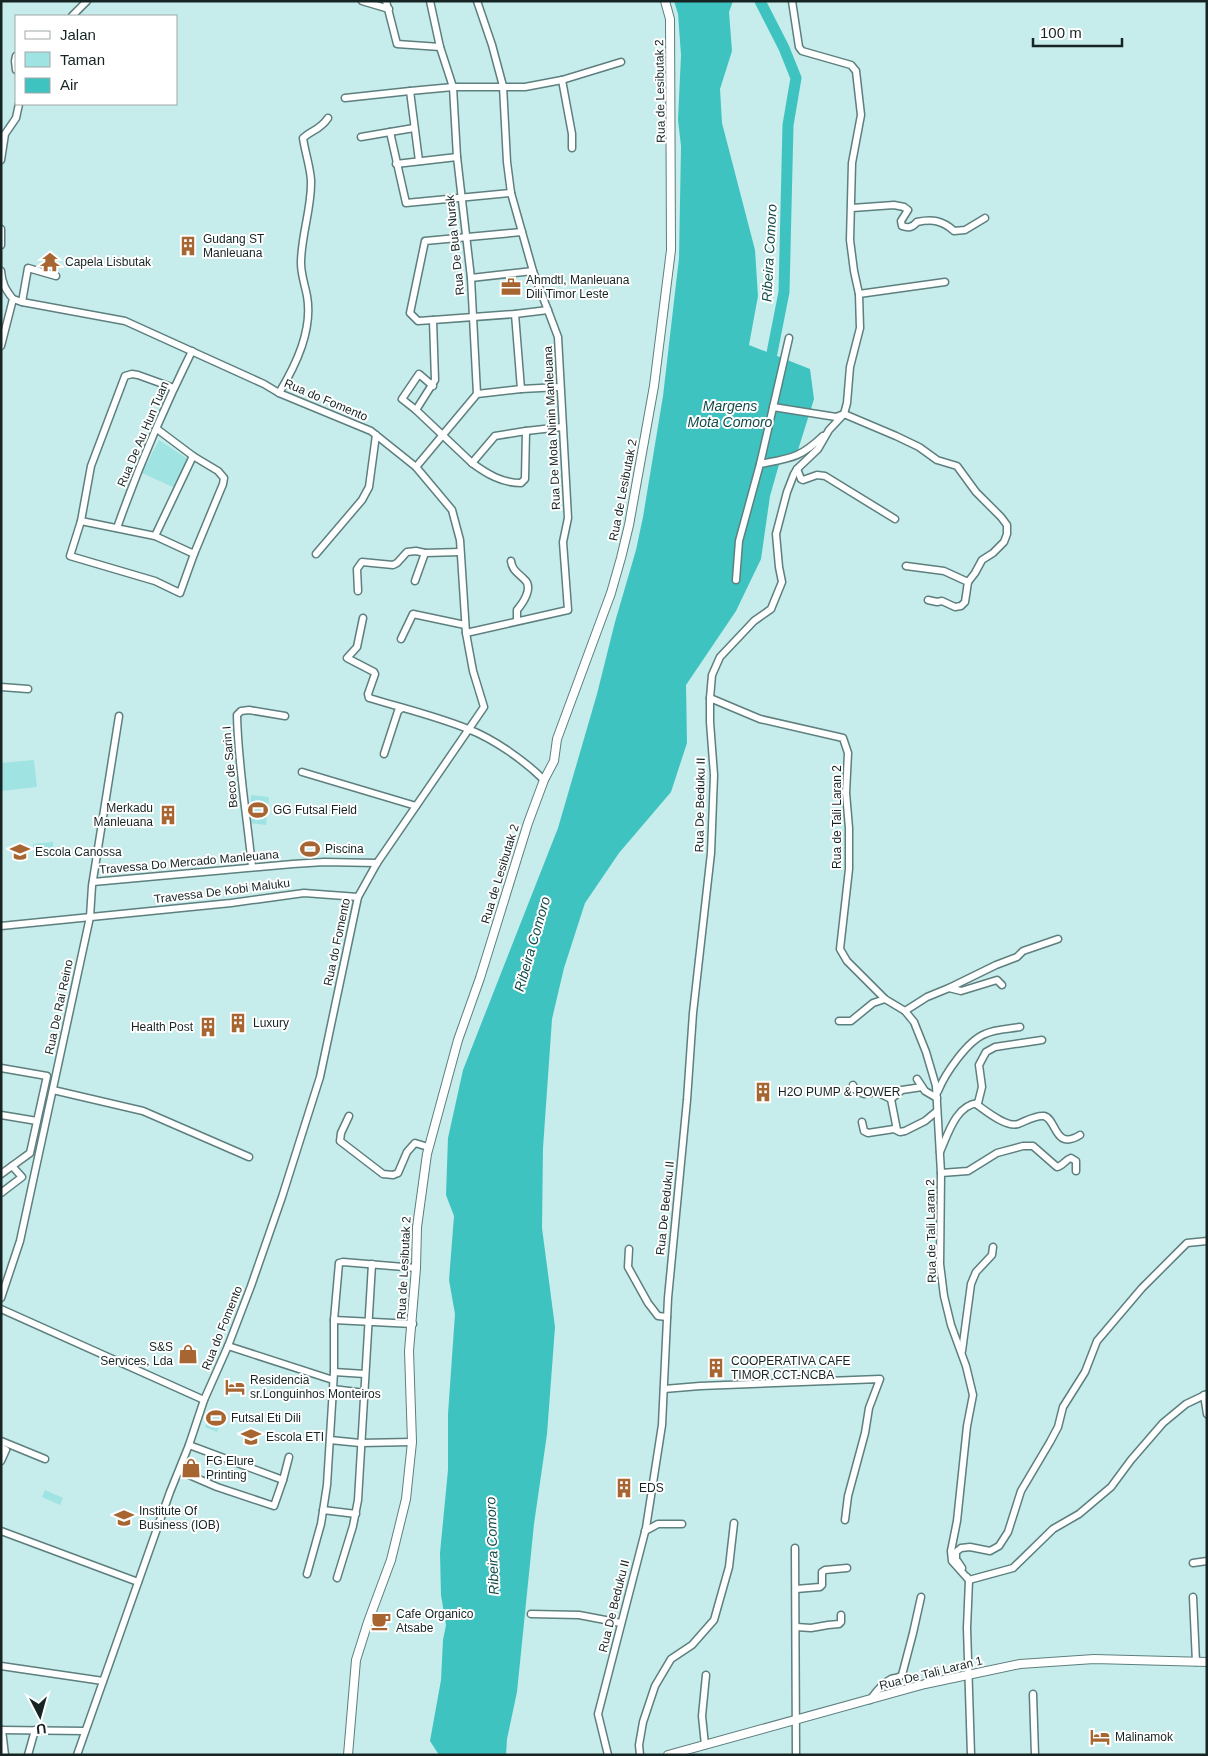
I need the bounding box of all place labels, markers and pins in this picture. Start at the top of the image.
place label: Gudang ST Manleuana [203,232,265,260]
building icon: Gudang ST Manleuana [177,235,199,257]
temple icon: Capela Lisbutak [39,251,61,273]
place label: Capela Lisbutak [65,255,152,269]
place label: Ahmdtl, Manleuana Dili Timor Leste [526,273,630,301]
office icon: Ahmdtl, Manleuana Dili Timor Leste [500,276,522,298]
sports icon: GG Futsal Field [247,799,269,821]
place label: Merkadu Manleuana [94,801,153,829]
place label: GG Futsal Field [273,803,357,817]
building icon: Merkadu Manleuana [157,804,179,826]
sports icon: Piscina [299,838,321,860]
school or university icon: Escola Canossa [9,841,31,863]
place label: Piscina [325,842,364,856]
place label: Escola Canossa [35,845,122,859]
building icon: Luxury [227,1012,249,1034]
building icon: Health Post [197,1016,219,1038]
place label: Luxury [253,1016,289,1030]
place label: Health Post [131,1020,194,1034]
building icon: H2O PUMP & POWER [752,1081,774,1103]
place label: H2O PUMP & POWER [778,1085,901,1099]
place label: S&S Services, Lda [100,1340,173,1368]
shop icon: S&S Services, Lda [177,1343,199,1365]
place label: COOPERATIVA CAFE TIMOR CCT-NCBA [731,1354,851,1382]
building icon: COOPERATIVA CAFE TIMOR CCT-NCBA [705,1357,727,1379]
place label: Residencia sr.Longuinhos Monteiros [250,1373,381,1401]
hotel icon: Residencia sr.Longuinhos Monteiros [224,1376,246,1398]
sports icon: Futsal Eti Dili [205,1407,227,1429]
place label: Futsal Eti Dili [231,1411,301,1425]
school or university icon: Escola ETI [240,1426,262,1448]
place label: Escola ETI [266,1430,324,1444]
place label: FG Elure Printing [206,1454,254,1482]
shop icon: FG Elure Printing [180,1457,202,1479]
building icon: EDS [613,1477,635,1499]
place label: EDS [639,1481,664,1495]
place label: Institute Of Business (IOB) [139,1504,220,1532]
school or university icon: Institute Of Business (IOB) [113,1507,135,1529]
place label: Cafe Organico Atsabe [396,1607,474,1635]
cafe icon: Cafe Organico Atsabe [370,1610,392,1632]
hotel icon: Malinamok [1089,1726,1111,1748]
place label: Malinamok [1115,1730,1174,1744]

